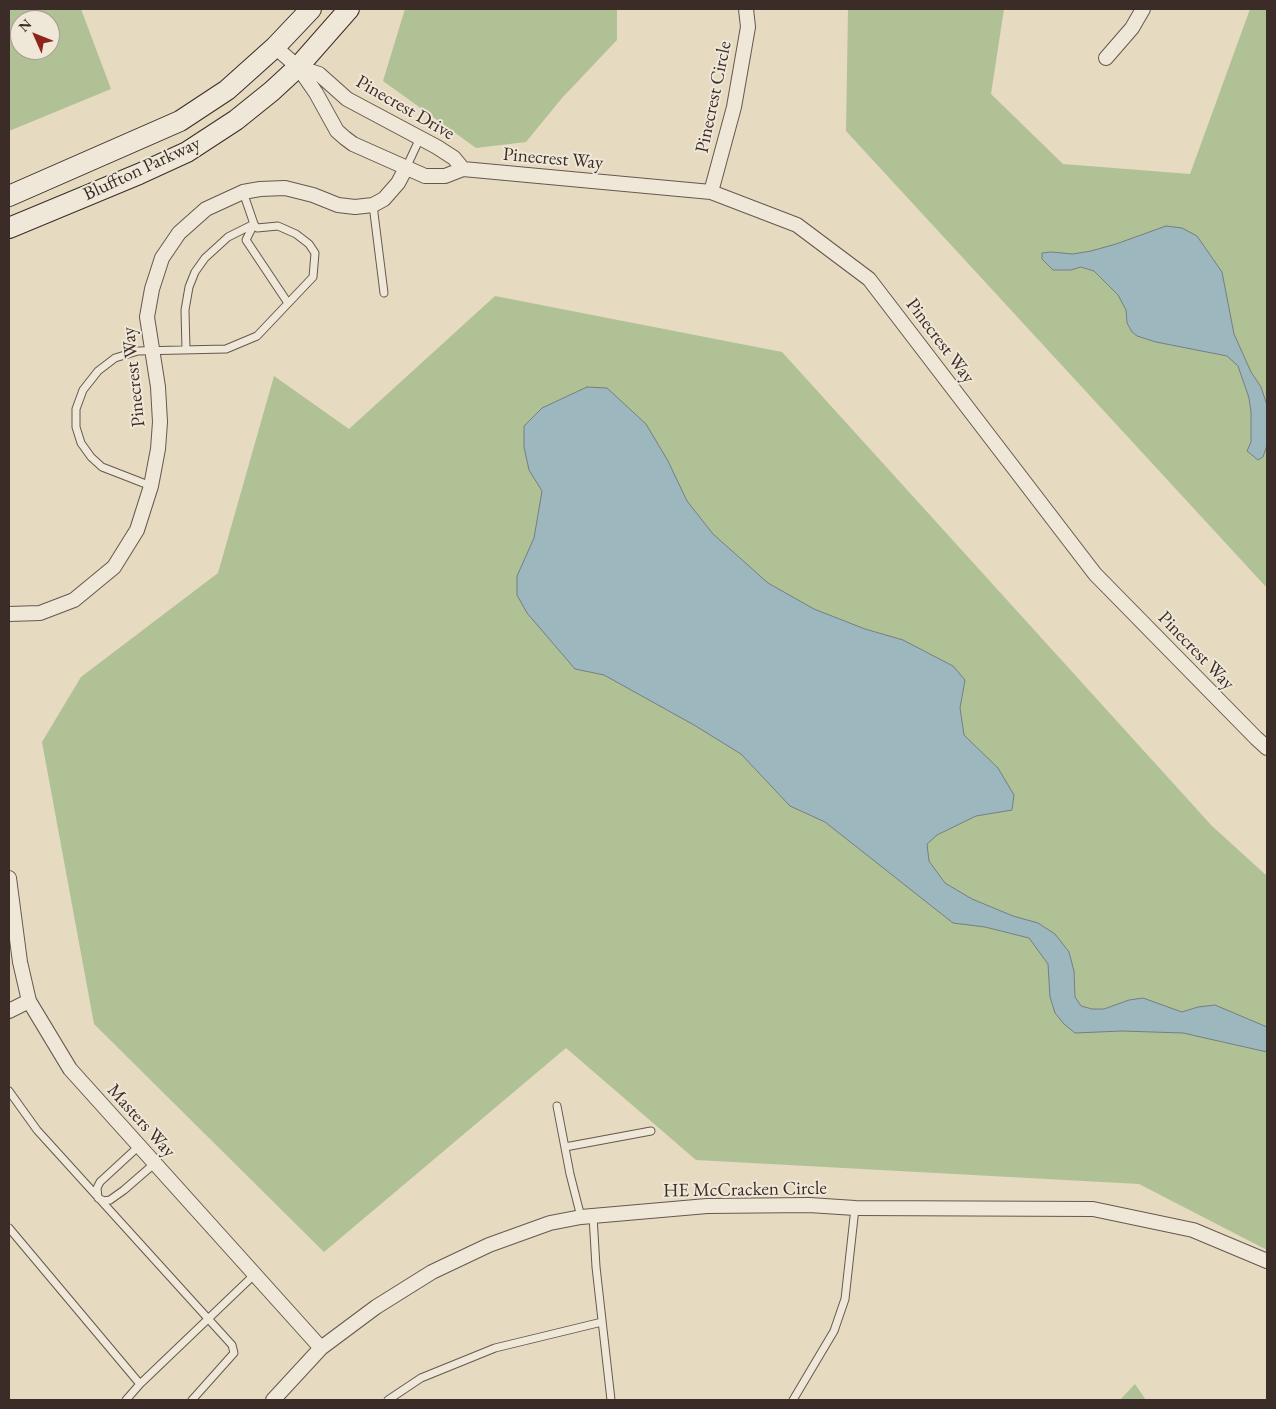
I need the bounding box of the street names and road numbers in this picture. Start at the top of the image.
street label: Pinecrest Circle [691,39,737,155]
street label: Pinecrest Drive [352,71,458,145]
street label: Bluffton Parkway [80,132,204,206]
street label: Pinecrest Way [502,143,604,175]
street label: Pinecrest Way [901,294,979,388]
street label: Pinecrest Way [117,326,151,428]
street label: Pinecrest Way [1153,607,1239,695]
street label: Masters Way [102,1079,180,1163]
street label: HE McCracken Circle [663,1177,827,1203]

